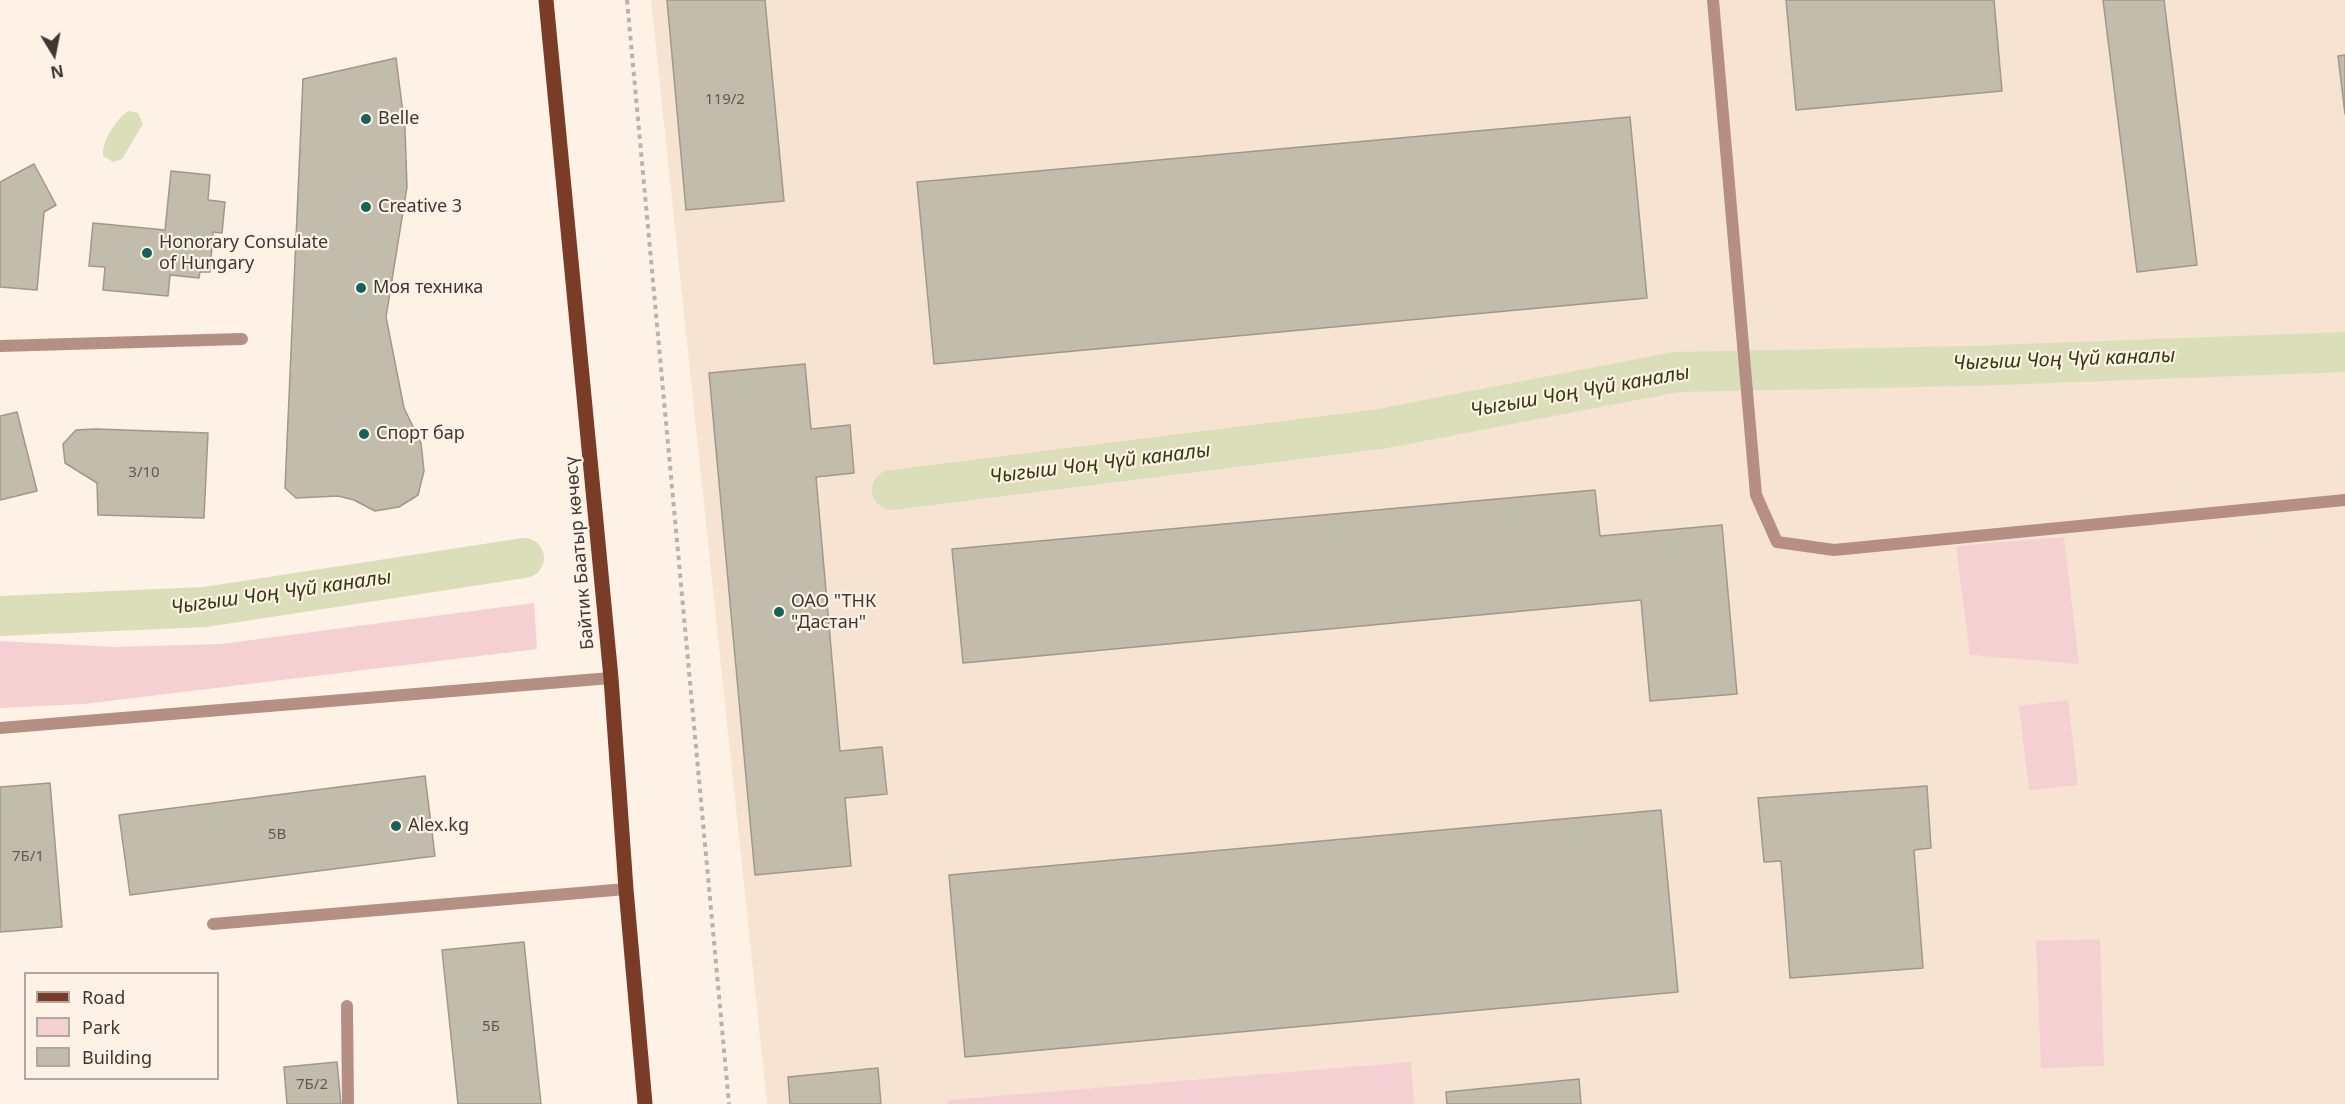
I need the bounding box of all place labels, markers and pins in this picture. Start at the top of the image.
place label: Belle [378,108,419,130]
marker: Belle [359,112,373,126]
place label: Creative 3 [378,196,462,218]
marker: Creative 3 [359,200,373,214]
place label: Honorary Consulate of Hungary [159,232,328,274]
marker: Honorary Consulate of Hungary [140,246,154,260]
place label: Моя техника [373,277,483,299]
marker: Моя техника [354,281,368,295]
place label: Спорт бар [376,423,465,445]
marker: Спорт бар [357,427,371,441]
place label: ОАО "ТНК "Дастан" [791,591,876,634]
marker: ОАО "ТНК "Дастан" [772,605,786,619]
place label: Alex.kg [408,815,469,837]
marker: Alex.kg [389,819,403,833]

